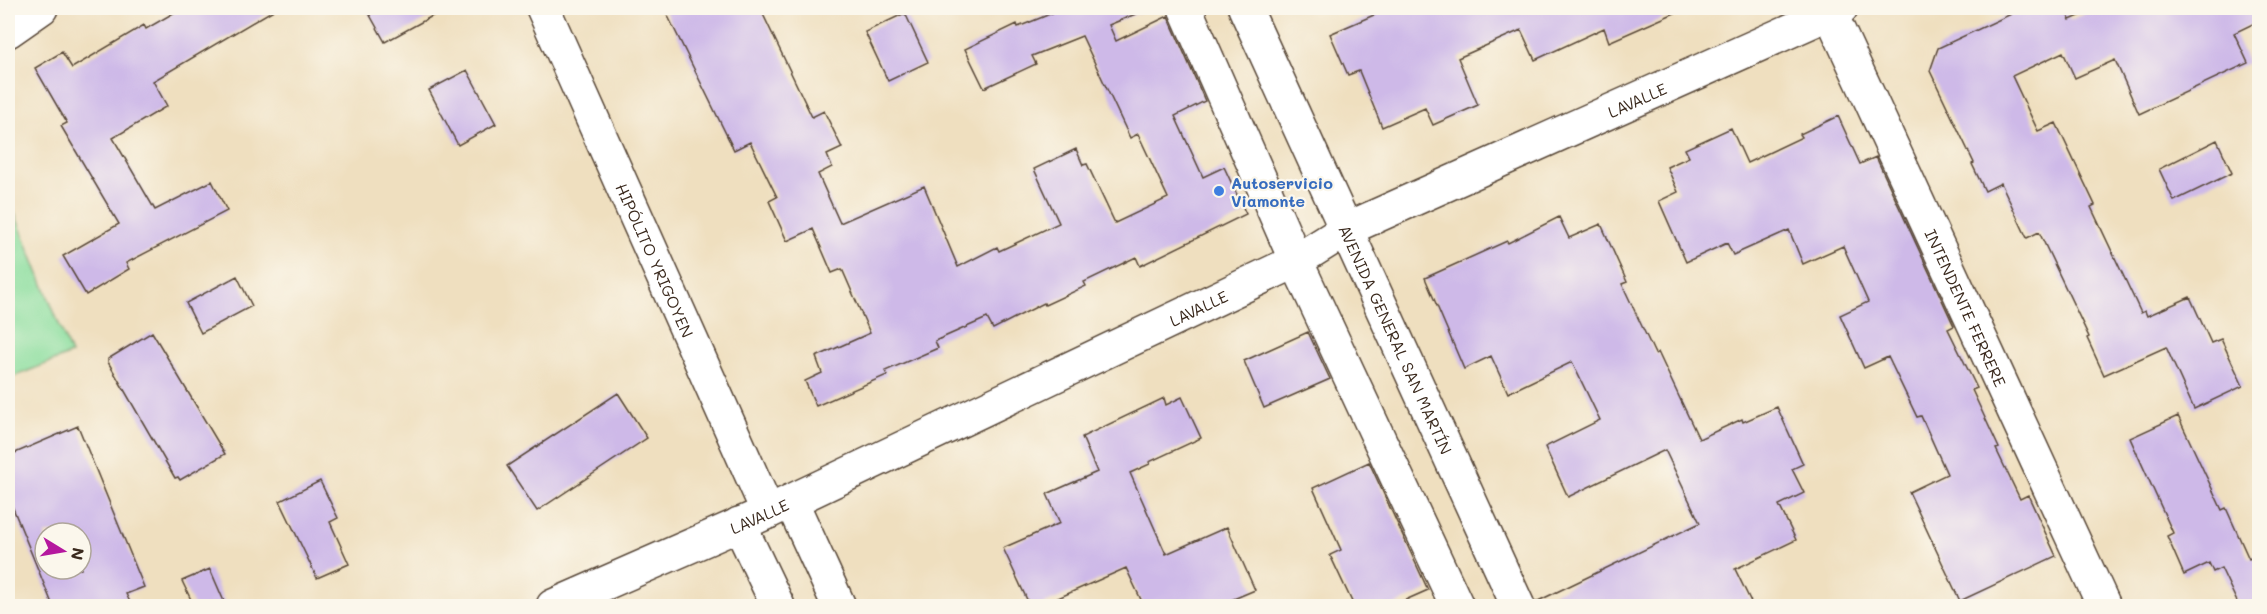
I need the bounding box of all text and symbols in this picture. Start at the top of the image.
street label: LAVALLE [1604,77,1669,122]
place label: Autoservicio Viamonte [1231,172,1333,211]
street label: HIPÓLITO YRIGOYEN [612,180,699,340]
marker: Autoservicio Viamonte [1212,184,1226,198]
street label: AVENIDA GENERAL SAN MARTÍN [1335,221,1458,457]
street label: INTENDENTE FERRERE [1921,226,2012,390]
street label: LAVALLE [1166,285,1231,330]
street label: LAVALLE [727,493,792,538]
north arrow [33,521,93,581]
text: N [67,546,90,562]

